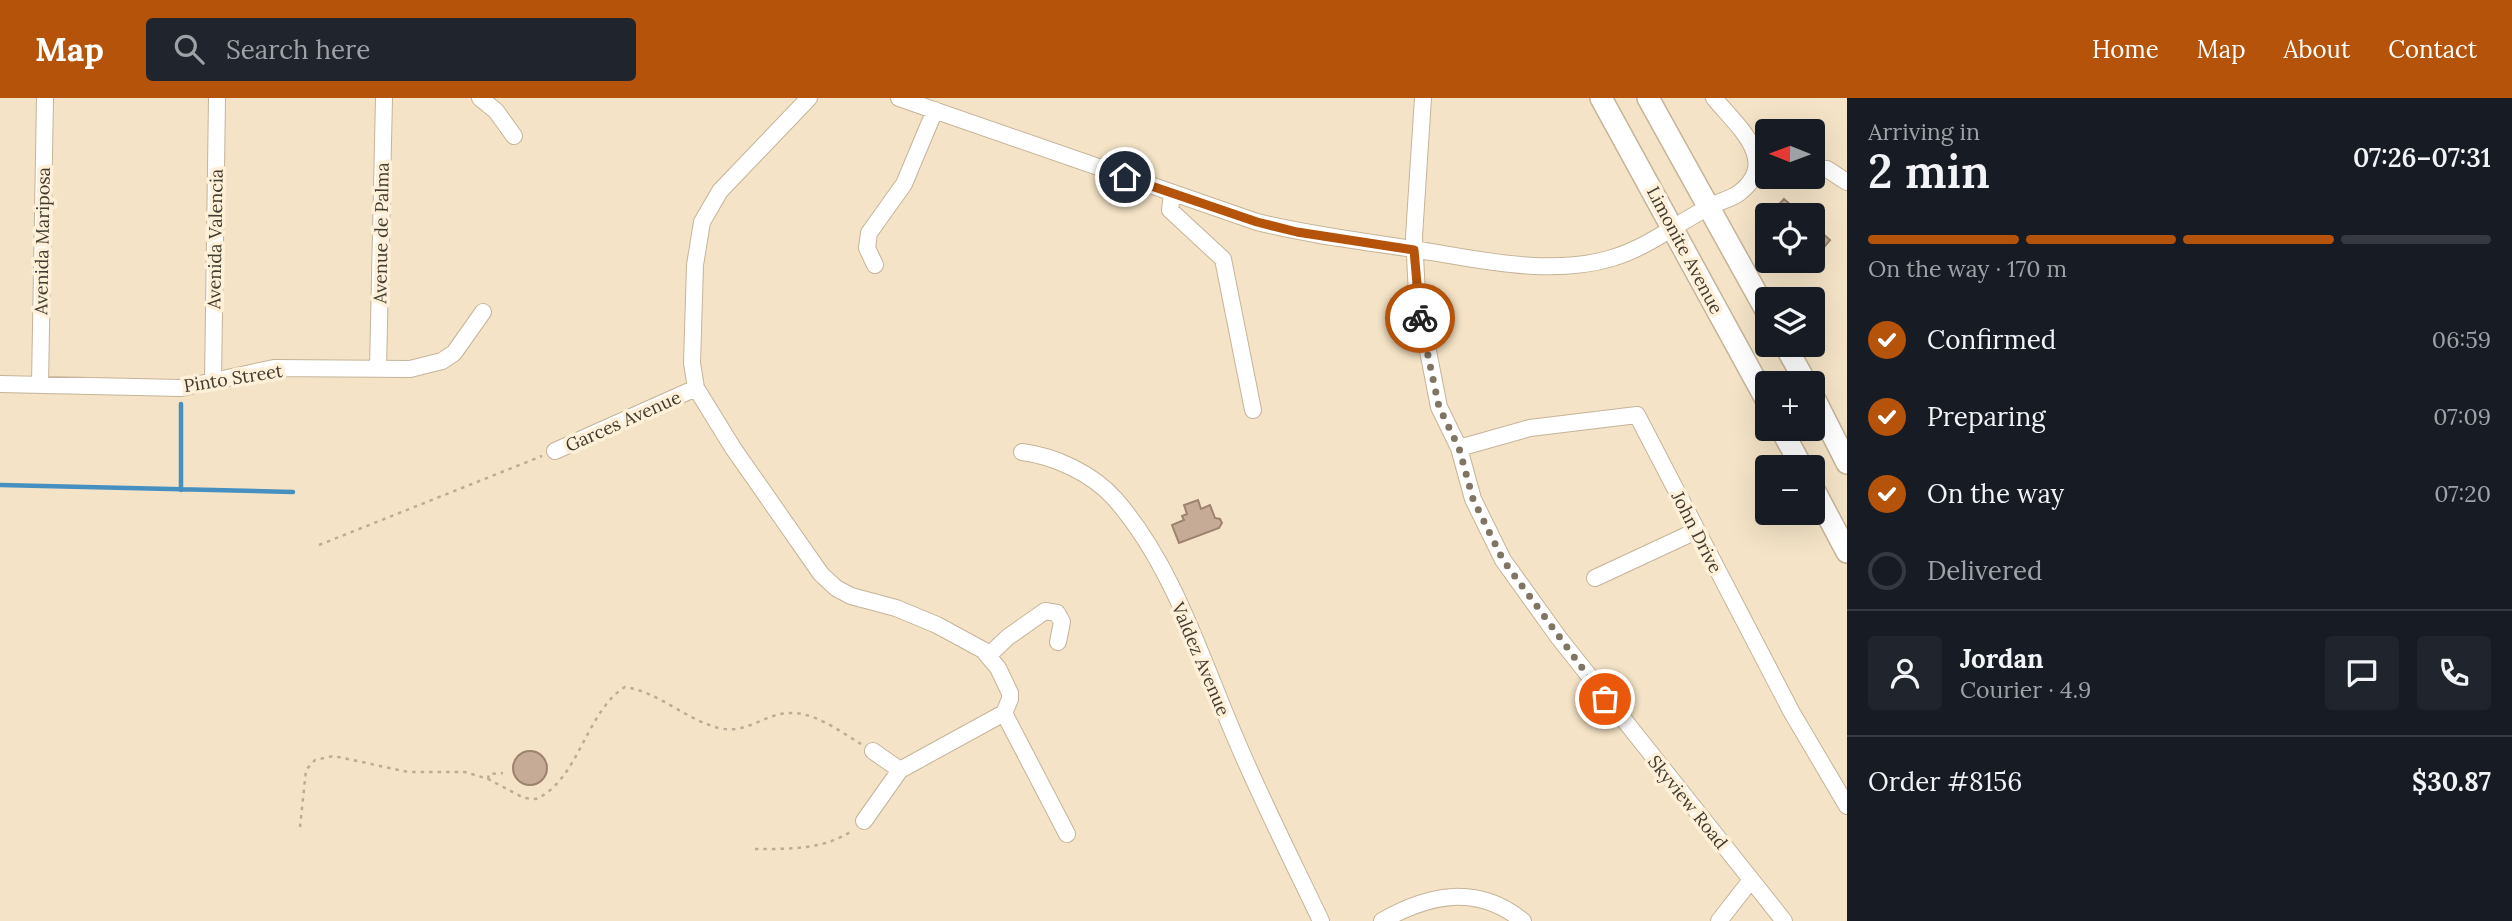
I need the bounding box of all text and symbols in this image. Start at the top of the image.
search box [146,18,636,81]
text: Map [35,28,104,70]
icon: search [170,30,208,68]
text: Search here [226,33,370,66]
text: Home [2092,34,2159,65]
text: Map [2197,34,2246,65]
text: About [2284,34,2350,65]
text: Contact [2388,34,2477,65]
text: Arriving in [1868,117,1980,146]
north arrow [1755,119,1825,189]
map controls [1755,119,1825,525]
text: 07:26–07:31 [2353,141,2491,174]
text: 2 min [1868,142,1990,201]
pin [1095,147,1155,207]
icon: home [1106,158,1144,196]
street label: Avenue de Palma [368,162,394,305]
street label: Avenida Mariposa [29,167,55,316]
street label: Avenida Valencia [202,169,228,310]
street label: Limonite Avenue [1642,182,1728,318]
button: locate [1755,203,1825,273]
text: On the way · 170 m [1868,254,2067,283]
courier [1385,283,1455,353]
button: layers [1755,287,1825,357]
icon: bike [1401,299,1439,337]
icon: check [1868,321,1906,359]
text: Confirmed [1927,323,2056,356]
text: 06:59 [2432,325,2491,354]
street label: Pinto Street [182,359,284,397]
button: + [1755,371,1825,441]
street label: Garces Avenue [562,385,685,457]
icon: check [1868,398,1906,436]
text: Preparing [1927,400,2046,433]
text: 07:09 [2433,402,2491,431]
button: − [1755,455,1825,525]
icon: check [1868,475,1906,513]
text: On the way [1927,477,2064,510]
text: 07:20 [2434,479,2491,508]
street label: John Drive [1666,486,1727,577]
text: Delivered [1927,554,2043,587]
street label: Valdez Avenue [1166,598,1235,719]
button: person [1868,636,1942,710]
button: chat [2325,636,2399,710]
button: phone [2417,636,2491,710]
text: Jordan [1960,642,2044,675]
pin [1575,669,1635,729]
text: Courier · 4.9 [1960,675,2091,704]
icon: bag [1586,680,1624,718]
street label: Skyview Road [1643,750,1733,854]
text: Order #8156 [1868,765,2022,798]
text: $30.87 [2412,765,2491,798]

